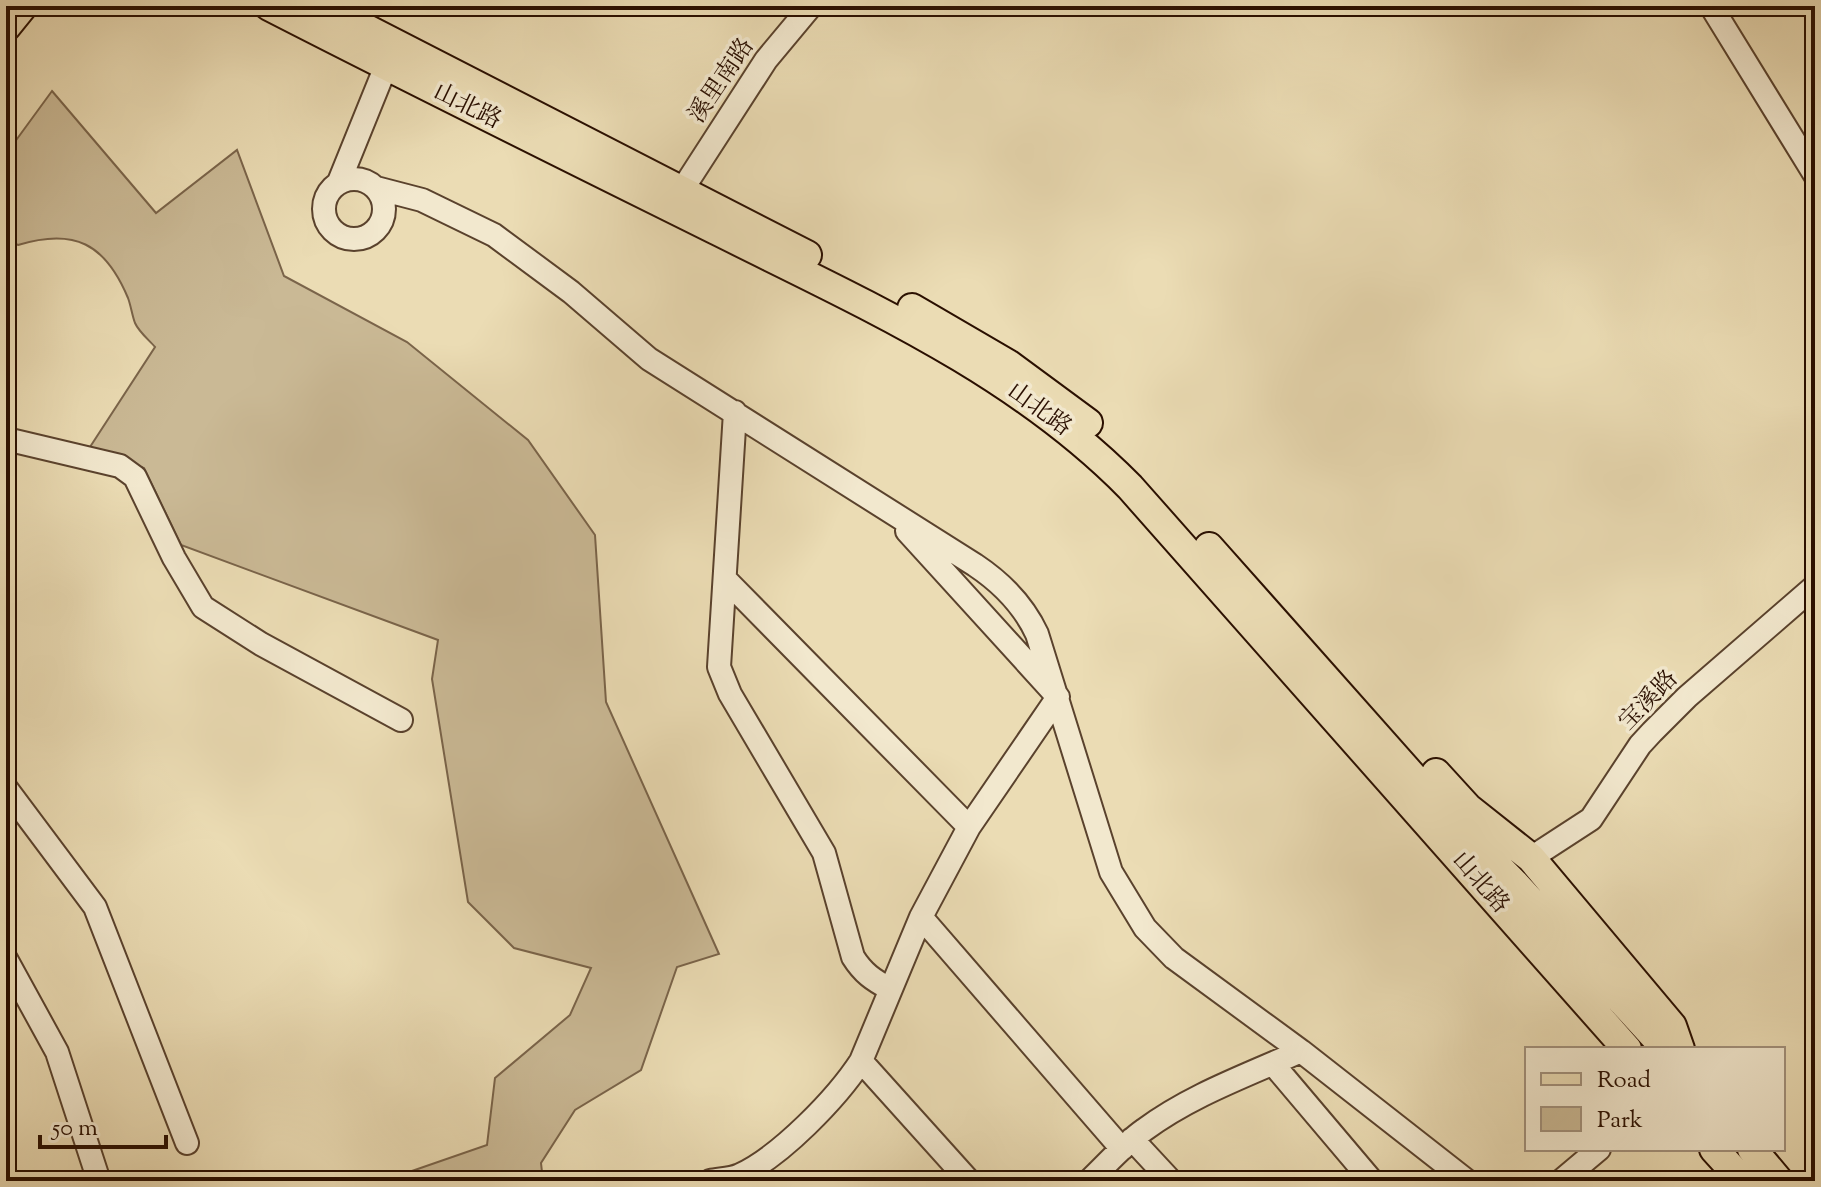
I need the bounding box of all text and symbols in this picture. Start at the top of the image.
street label: 溪里南路 [681,32,763,130]
street label: 山北路 [427,76,507,138]
street label: 山北路 [1000,375,1078,445]
street label: 宝溪路 [1612,663,1686,739]
street label: 山北路 [1444,845,1516,921]
legend [1525,1047,1785,1151]
text: Road [1597,1064,1651,1098]
scale bar [40,1099,166,1149]
text: Park [1597,1104,1643,1138]
text: 50 m [50,1112,98,1146]

